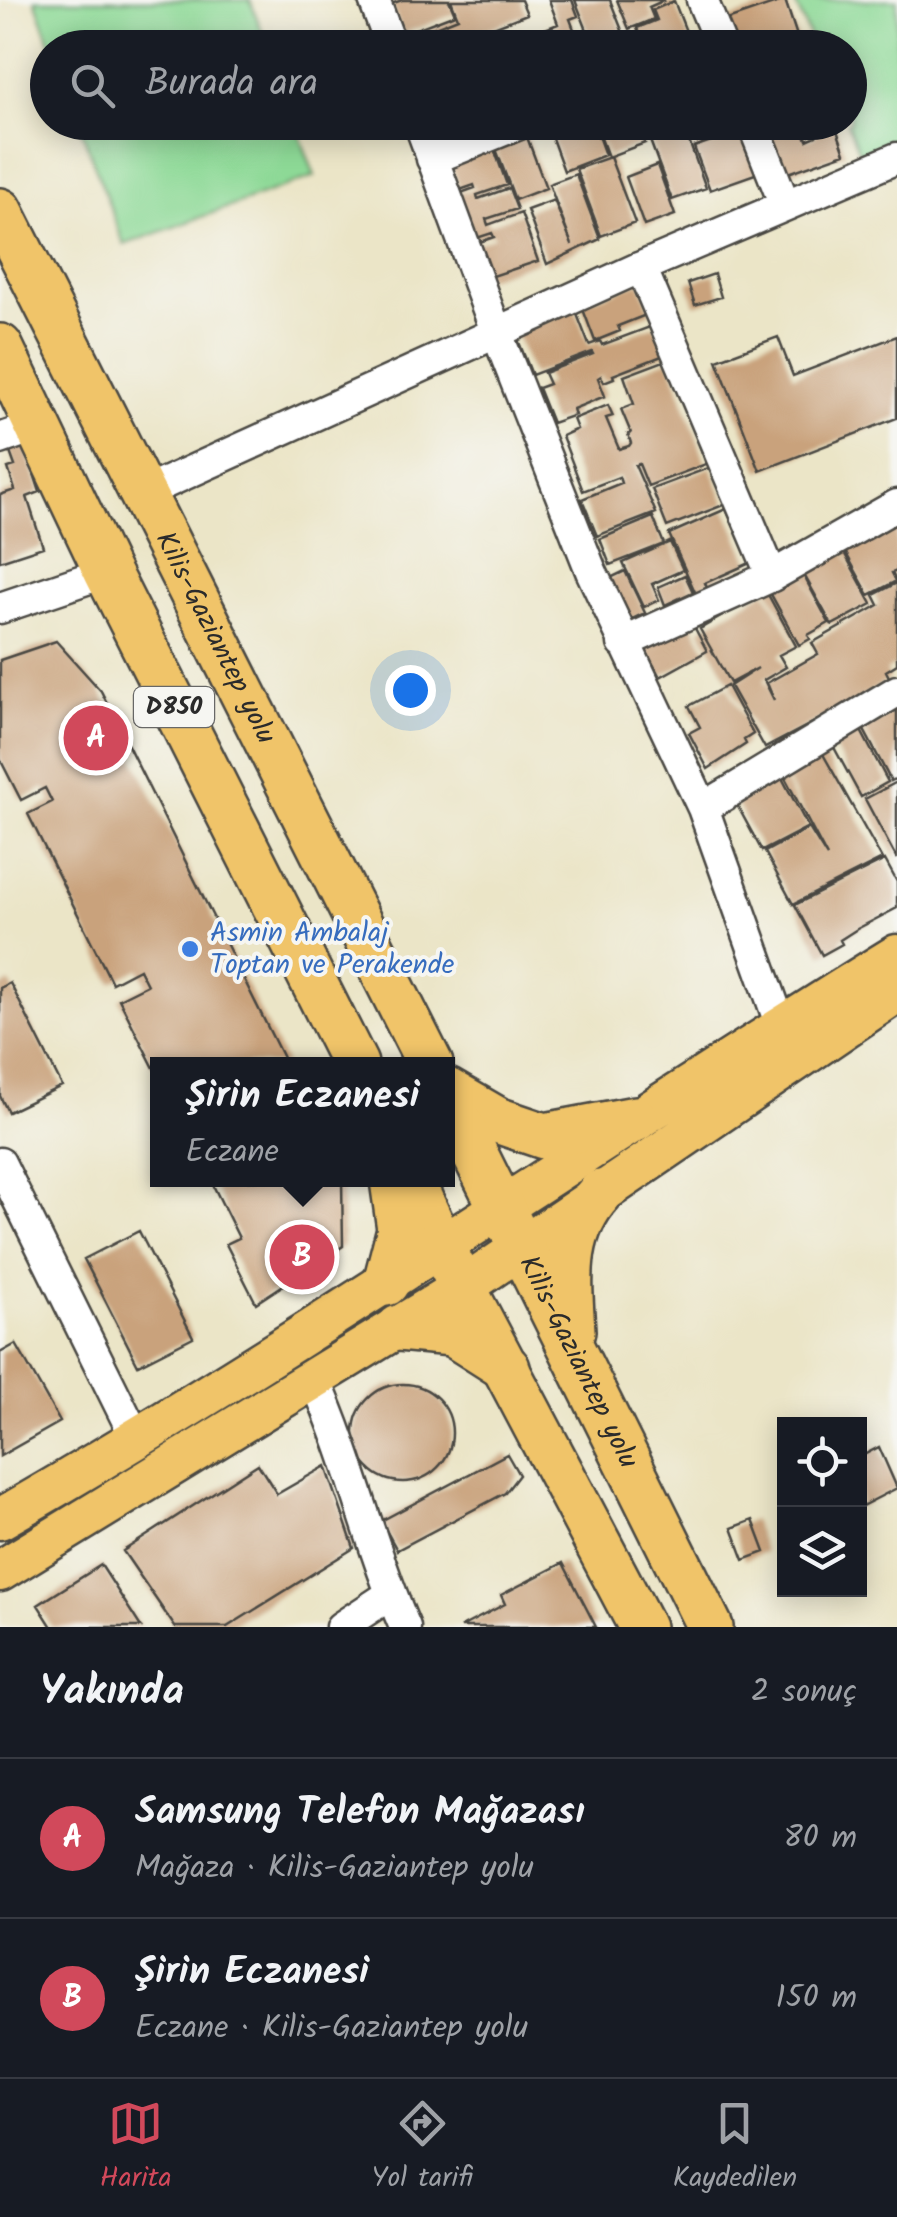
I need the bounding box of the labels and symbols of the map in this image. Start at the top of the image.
street label: Kilis-Gaziantep yolu [143,524,288,752]
your location [385,665,436,716]
road number: D850 [134,687,214,727]
pin: A [64,700,128,776]
place label: Asmin Ambalaj Toptan ve Perakende [210,911,455,988]
marker: Asmin Ambalaj Toptan ve Perakende [179,938,201,960]
pin: B [270,1220,334,1294]
street label: Kilis-Gaziantep yolu [506,1248,650,1477]

